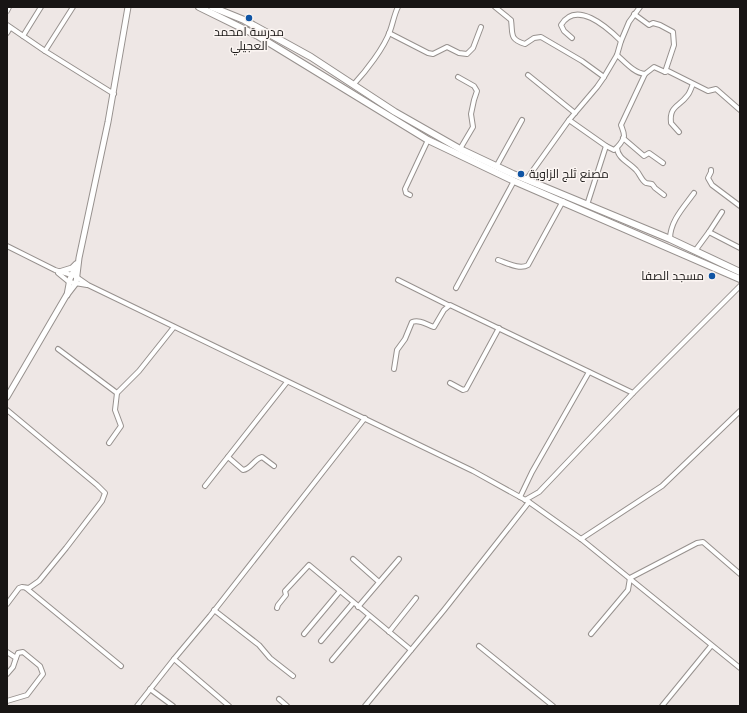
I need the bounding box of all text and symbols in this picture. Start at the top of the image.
marker: مدرسة امحمد العجيلي [244,13,254,23]
place label: مدرسة امحمد العجيلي [214,24,284,56]
place label: مصنع ثلج الزاوية [529,166,609,182]
marker: مصنع ثلج الزاوية [516,169,526,179]
place label: مسجد الصفا [641,268,704,284]
marker: مسجد الصفا [707,271,717,281]

